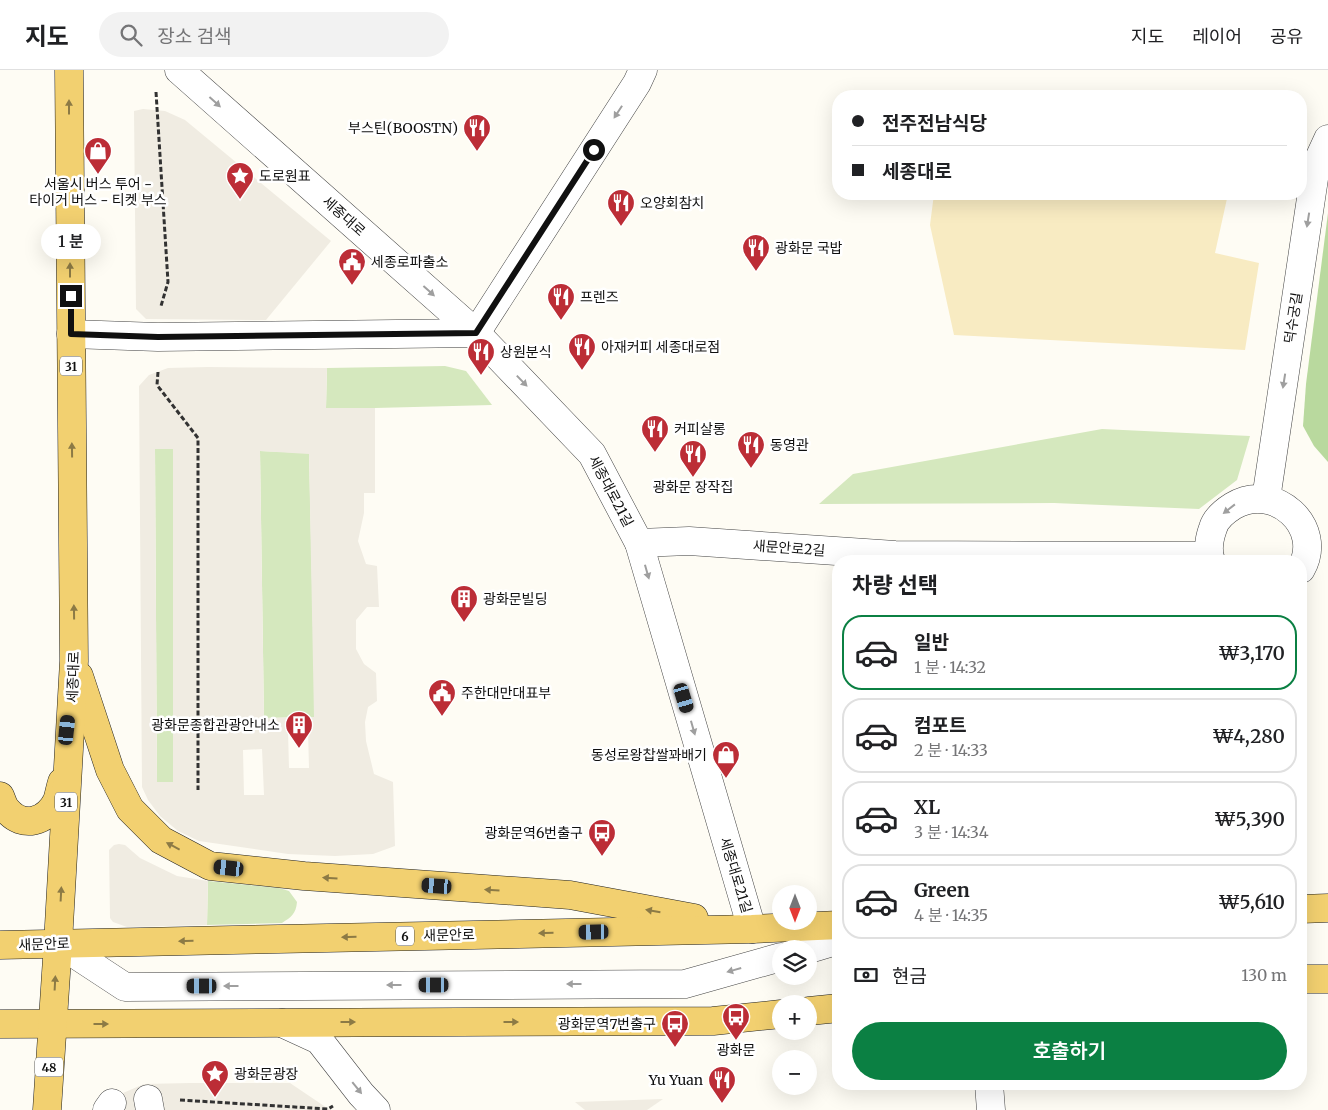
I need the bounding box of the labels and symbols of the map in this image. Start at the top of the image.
one-way arrow [209,97,222,108]
one-way arrow [65,99,73,115]
one-way arrow [614,105,623,119]
restaurant icon: 부스틴(BOOSTN) [462,113,492,152]
place label: 부스틴(BOOSTN) [348,119,458,137]
shop icon: 서울시 버스 투어 - 타이거 버스 - 티켓 부스 [83,136,113,175]
route start [583,139,605,161]
place icon: 도로원표 [225,161,255,200]
place label: 도로원표 [259,167,311,185]
place label: 서울시 버스 투어 - 타이거 버스 - 티켓 부스 [29,175,167,209]
restaurant icon: 오양회참치 [606,188,636,227]
street label: 세종대로 [319,192,369,240]
place label: 오양회참치 [640,194,704,212]
one-way arrow [1304,212,1312,228]
callout: 1 분 [41,224,101,258]
restaurant icon: 광화문 국밥 [741,233,771,272]
place label: 광화문 국밥 [775,239,843,257]
public building icon: 세종로파출소 [337,247,367,286]
place label: 세종로파출소 [371,253,448,271]
one-way arrow [66,262,74,278]
restaurant icon: 프렌즈 [546,282,576,321]
route end [60,285,82,307]
one-way arrow [422,286,435,297]
place label: 프렌즈 [580,288,619,306]
street label: 덕수궁길 [1280,291,1306,345]
restaurant icon: 아재커피 세종대로점 [567,332,597,371]
restaurant icon: 상원분식 [466,337,496,376]
place label: 아재커피 세종대로점 [601,338,720,356]
place label: 상원분식 [500,343,552,361]
road number: 31 [60,356,82,376]
one-way arrow [1279,373,1287,389]
one-way arrow [516,374,528,386]
restaurant icon: 커피살롱 [640,414,670,453]
place label: 커피살롱 [674,420,726,438]
restaurant icon: 동영관 [736,430,766,469]
place label: 동영관 [770,436,809,454]
restaurant icon: 광화문 장작집 [678,439,708,478]
one-way arrow [68,442,76,458]
street label: 세종대로21길 [585,452,637,530]
place label: 광화문 장작집 [653,478,733,496]
one-way arrow [1222,504,1235,515]
street label: 새문안로2길 [752,536,826,560]
one-way arrow [644,565,652,580]
building icon: 광화문빌딩 [449,584,479,623]
place label: 광화문빌딩 [483,590,547,608]
one-way arrow [70,604,78,620]
street label: 세종대로 [63,651,83,703]
public building icon: 주한대만대표부 [427,678,457,717]
car [672,681,695,715]
place label: 주한대만대표부 [461,684,551,702]
building icon: 광화문종합관광안내소 [284,710,314,749]
car [57,714,76,746]
place label: 광화문종합관광안내소 [151,716,280,734]
one-way arrow [689,721,697,736]
shop icon: 동성로왕찹쌀꽈배기 [711,740,741,779]
place label: 동성로왕찹쌀꽈배기 [591,746,707,764]
road number: 31 [55,792,77,812]
bus stop icon: 광화문역6번출구 [587,818,617,857]
place label: 광화문역6번출구 [484,824,583,842]
street label: 세종대로21길 [716,835,756,915]
one-way arrow [166,842,180,850]
car [213,859,244,877]
one-way arrow [322,873,338,881]
car [421,877,452,895]
one-way arrow [484,885,500,893]
north arrow [772,885,818,930]
one-way arrow [57,886,65,902]
one-way arrow [644,906,660,914]
car [578,924,609,940]
road number: 6 [396,926,414,946]
street label: 새문안로 [423,926,475,944]
one-way arrow [538,929,554,937]
street label: 새문안로 [18,934,70,954]
one-way arrow [340,934,356,942]
one-way arrow [178,937,194,945]
one-way arrow [727,966,742,974]
one-way arrow [52,975,60,991]
car [419,978,449,993]
car [187,979,217,994]
one-way arrow [565,980,581,988]
one-way arrow [385,981,401,989]
one-way arrow [223,982,239,990]
bus stop icon: 광화문 [721,1002,751,1041]
bus stop icon: 광화문역7번출구 [660,1009,690,1048]
place label: 광화문역7번출구 [558,1015,656,1033]
one-way arrow [341,1018,357,1026]
one-way arrow [503,1018,519,1026]
one-way arrow [94,1020,110,1028]
place label: 광화문 [717,1041,755,1059]
road number: 48 [35,1058,63,1076]
place icon: 광화문광장 [200,1059,230,1098]
place label: 광화문광장 [234,1065,299,1083]
restaurant icon: Yu Yuan [707,1065,737,1104]
place label: Yu Yuan [648,1071,703,1089]
one-way arrow [351,1081,362,1094]

